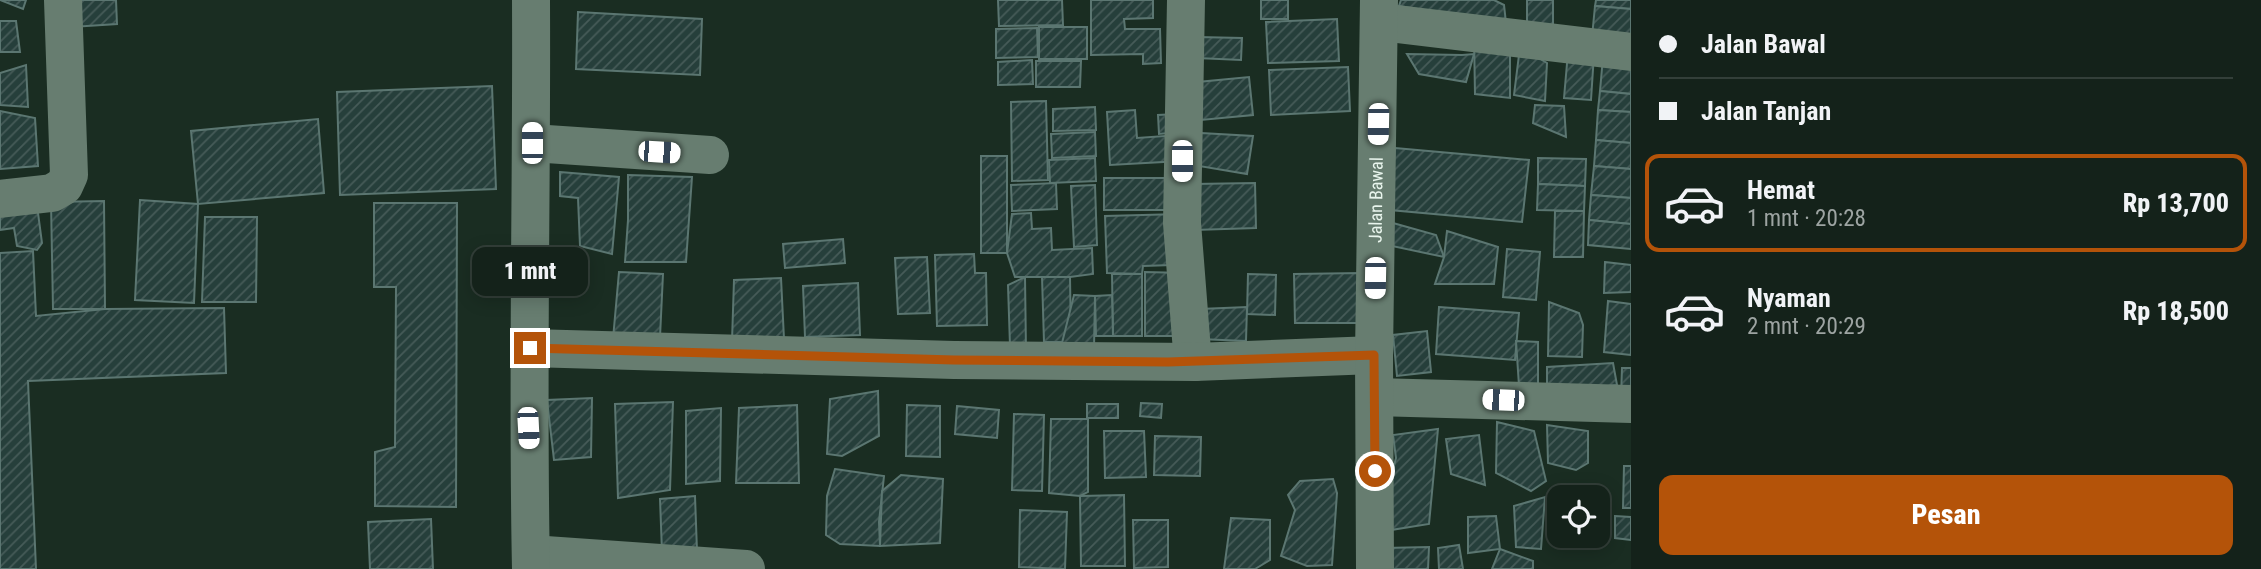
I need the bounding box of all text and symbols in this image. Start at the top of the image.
text: Jalan Bawal [1701,29,1826,59]
text: Jalan Tanjan [1701,96,1831,126]
car [1368,103,1389,145]
car [522,122,543,164]
car [638,140,681,164]
car [1172,140,1193,182]
street label: Jalan Bawal [1365,157,1387,243]
icon: car [1663,172,1726,235]
text: Hemat [1747,175,1815,205]
text: Rp 13,700 [2123,188,2229,218]
text: 1 mnt · 20:28 [1747,205,1866,232]
callout: 1 mnt [472,246,588,296]
car [1365,257,1386,299]
text: 1 mnt [504,258,556,285]
icon: car [1663,280,1726,343]
text: Nyaman [1747,283,1831,313]
text: Rp 18,500 [2123,296,2229,326]
text: 2 mnt · 20:29 [1747,313,1866,340]
route end [514,332,546,364]
car [1482,389,1525,411]
car [517,406,540,450]
route start [1359,455,1391,487]
button: Pesan [1659,475,2233,555]
map controls [1547,485,1610,548]
button: locate [1547,485,1610,548]

